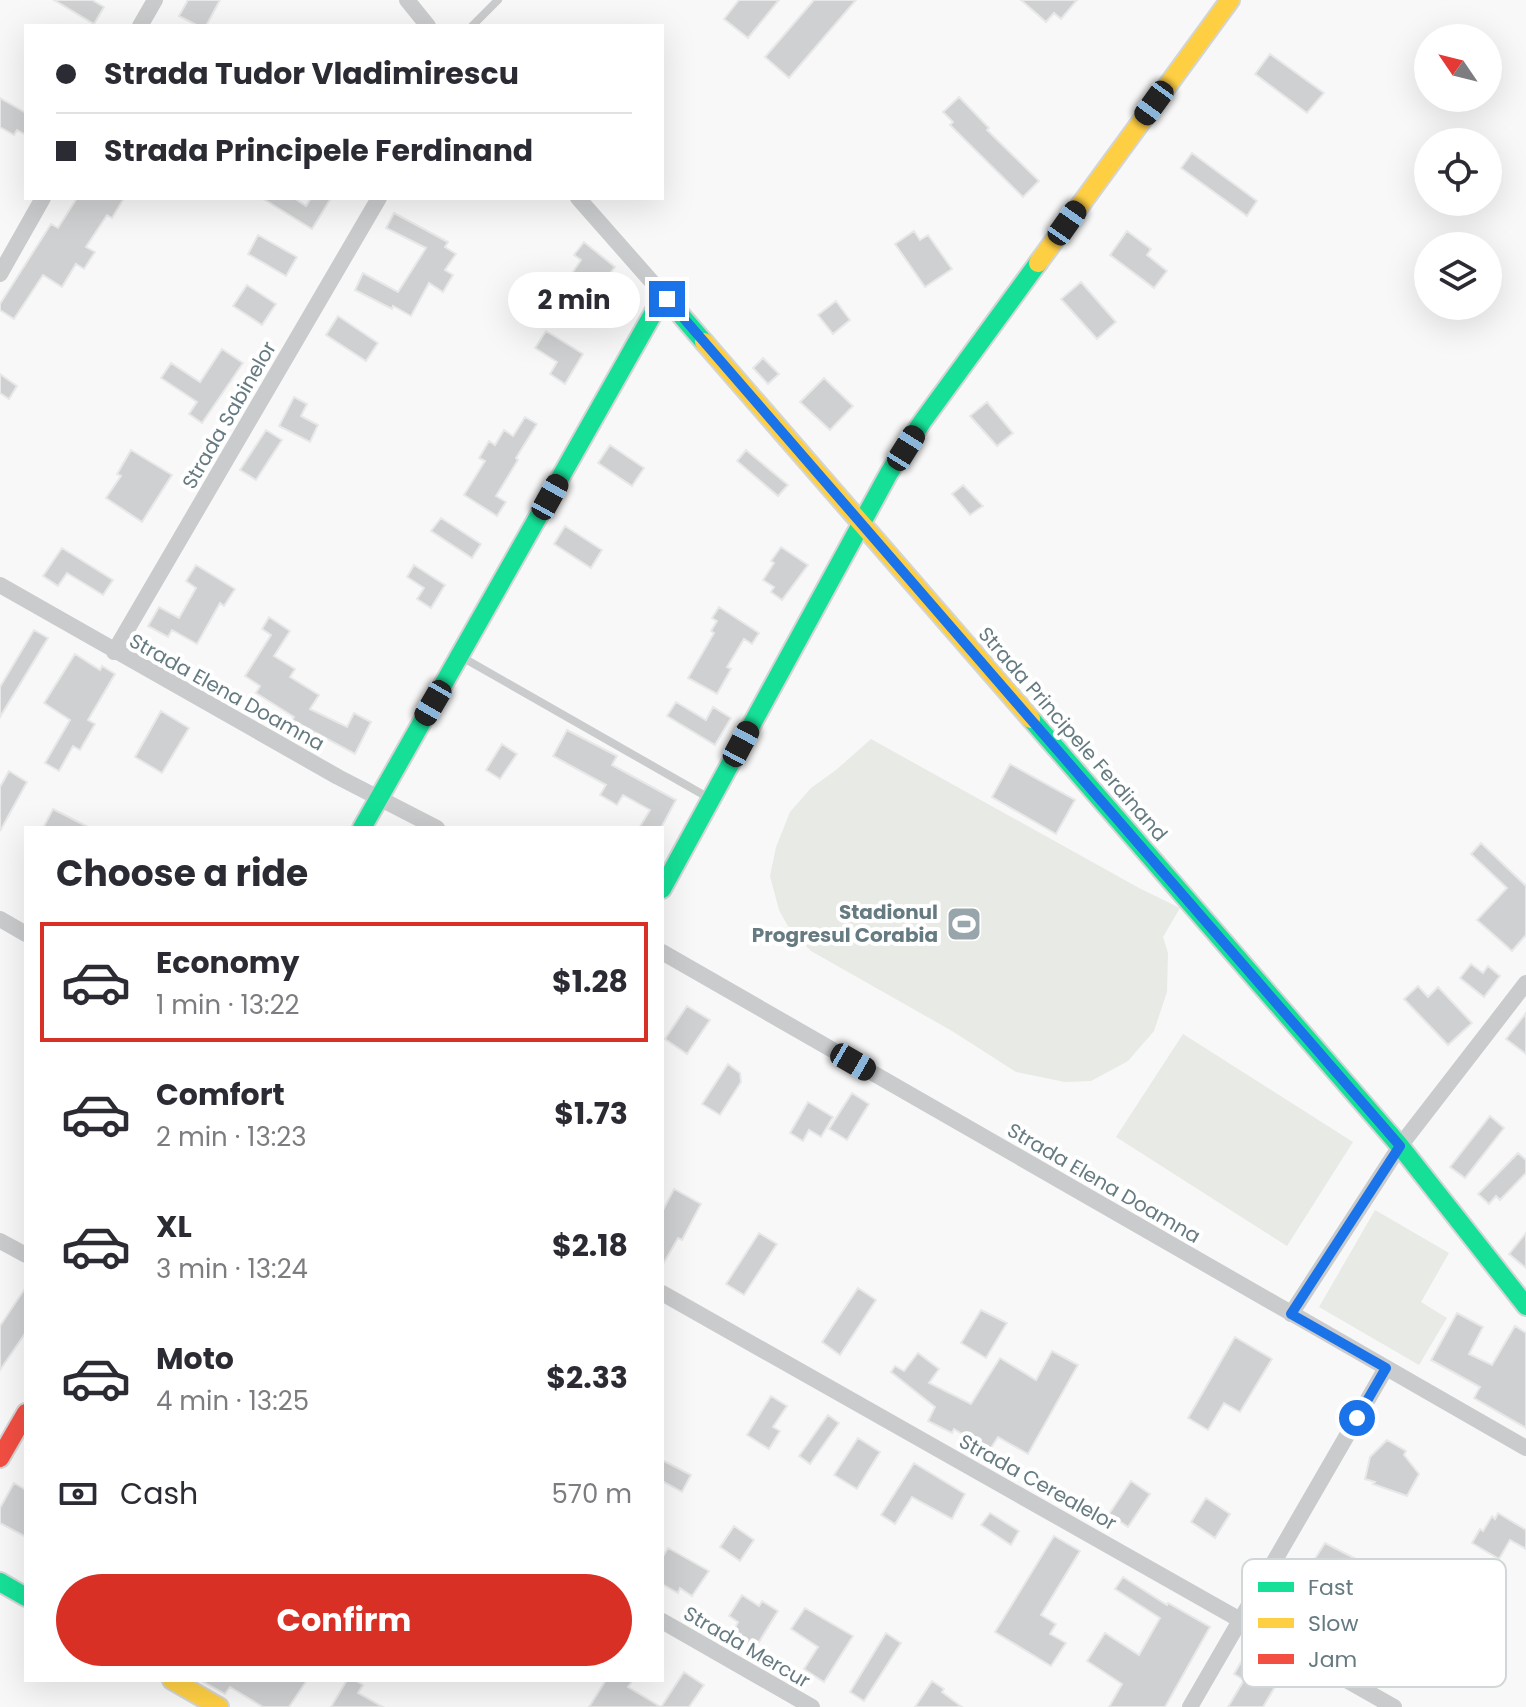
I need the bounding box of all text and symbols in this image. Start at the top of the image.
north arrow [1414,24,1502,112]
map controls [1414,24,1502,320]
text: Strada Tudor Vladimirescu [104,52,519,95]
car [1130,77,1178,129]
button: locate [1414,128,1502,216]
text: Strada Principele Ferdinand [104,129,533,172]
car [1043,196,1091,250]
button: layers [1414,232,1502,320]
callout: 2 min [507,271,639,327]
route end [649,281,685,317]
text: 2 min [537,282,611,318]
street label: Strada Sabinelor [175,336,283,494]
car [883,421,929,475]
car [528,470,572,524]
street label: Strada Principele Ferdinand [972,621,1174,847]
street label: Strada Elena Doamna [124,627,330,757]
car [411,676,455,730]
car [719,717,763,771]
text: Choose a ride [56,848,308,899]
place label: Stadionul Progresul Corabia [752,898,938,949]
sports icon: Stadionul Progresul Corabia [945,905,983,943]
text: Economy [156,941,300,984]
icon: car [60,946,132,1018]
text: $1.28 [552,960,628,1003]
text: 1 min · 13:22 [156,987,300,1023]
car [826,1040,880,1084]
text: Comfort [156,1073,285,1116]
icon: car [60,1078,132,1150]
text: $1.73 [554,1092,628,1135]
street label: Strada Elena Doamna [1002,1116,1206,1250]
text: 2 min · 13:23 [156,1119,307,1155]
text: XL [156,1205,192,1248]
icon: car [60,1210,132,1282]
text: $2.18 [552,1224,628,1267]
text: 3 min · 13:24 [156,1251,308,1287]
text: Moto [156,1337,234,1380]
icon: car [60,1342,132,1414]
text: $2.33 [546,1356,628,1399]
text: 4 min · 13:25 [156,1383,309,1419]
route start [1339,1400,1375,1436]
street label: Strada Cerealelor [954,1427,1122,1537]
icon: cash [56,1472,100,1516]
text: Cash [120,1472,198,1515]
text: 570 m [551,1476,632,1512]
legend [1242,1559,1506,1687]
text: Fast [1308,1572,1353,1603]
button: Confirm [56,1574,632,1666]
street label: Strada Mercur [679,1599,815,1695]
text: Slow [1308,1608,1358,1639]
text: Jam [1308,1644,1357,1675]

